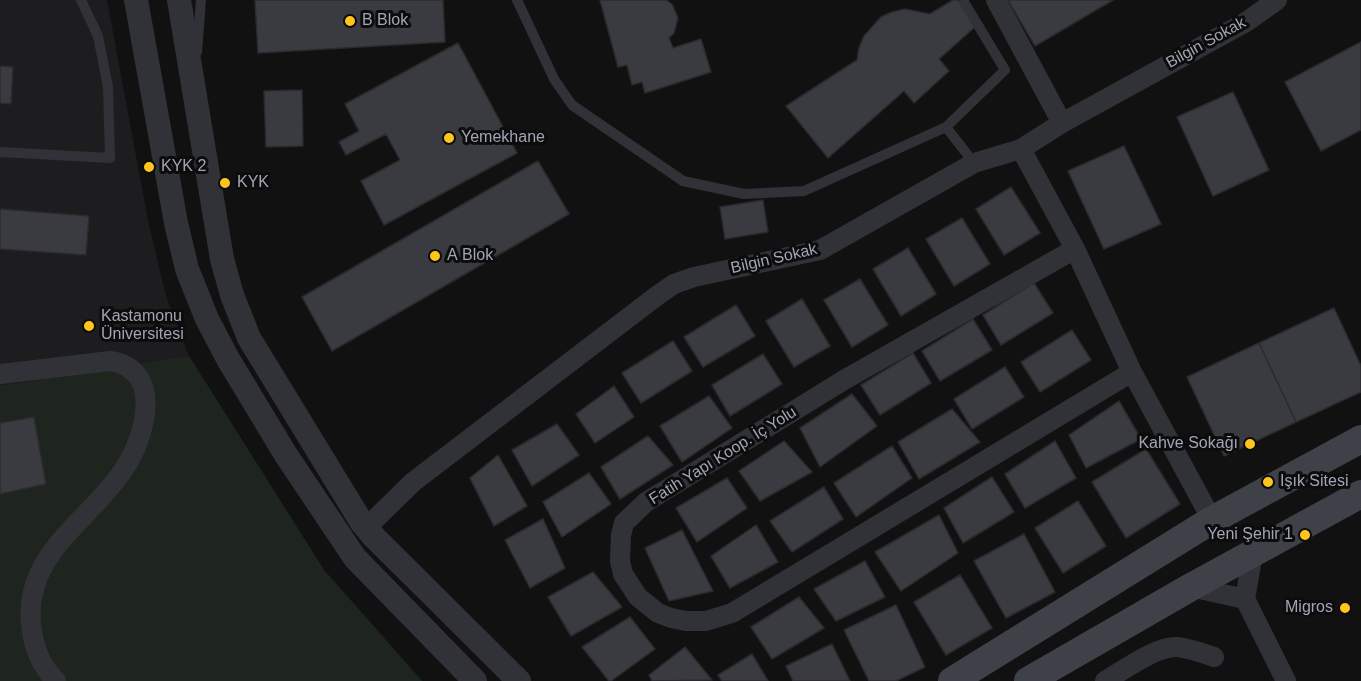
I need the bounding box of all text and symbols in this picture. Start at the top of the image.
place label: B Blok [362,11,408,31]
street label: Bilgin Sokak [1163,13,1249,73]
marker: B Blok [343,14,357,28]
place label: Yemekhane [461,128,545,148]
marker: Yemekhane [442,131,456,145]
place label: KYK 2 [161,157,206,177]
marker: KYK 2 [142,160,156,174]
place label: KYK [237,173,269,193]
marker: KYK [218,176,232,190]
street label: Bilgin Sokak [729,240,819,278]
place label: A Blok [447,246,493,266]
marker: A Blok [428,249,442,263]
place label: Kastamonu Üniversitesi [101,307,184,345]
marker: Kastamonu Üniversitesi [82,319,96,333]
street label: Fatih Yapı Koop. İç Yolu [646,403,800,509]
place label: Kahve Sokağı [1138,434,1238,454]
marker: Kahve Sokağı [1243,437,1257,451]
place label: Işık Sitesi [1280,472,1348,492]
marker: Işık Sitesi [1261,475,1275,489]
place label: Yeni Şehir 1 [1207,525,1293,545]
marker: Yeni Şehir 1 [1298,528,1312,542]
place label: Migros [1285,598,1333,618]
marker: Migros [1338,601,1352,615]

